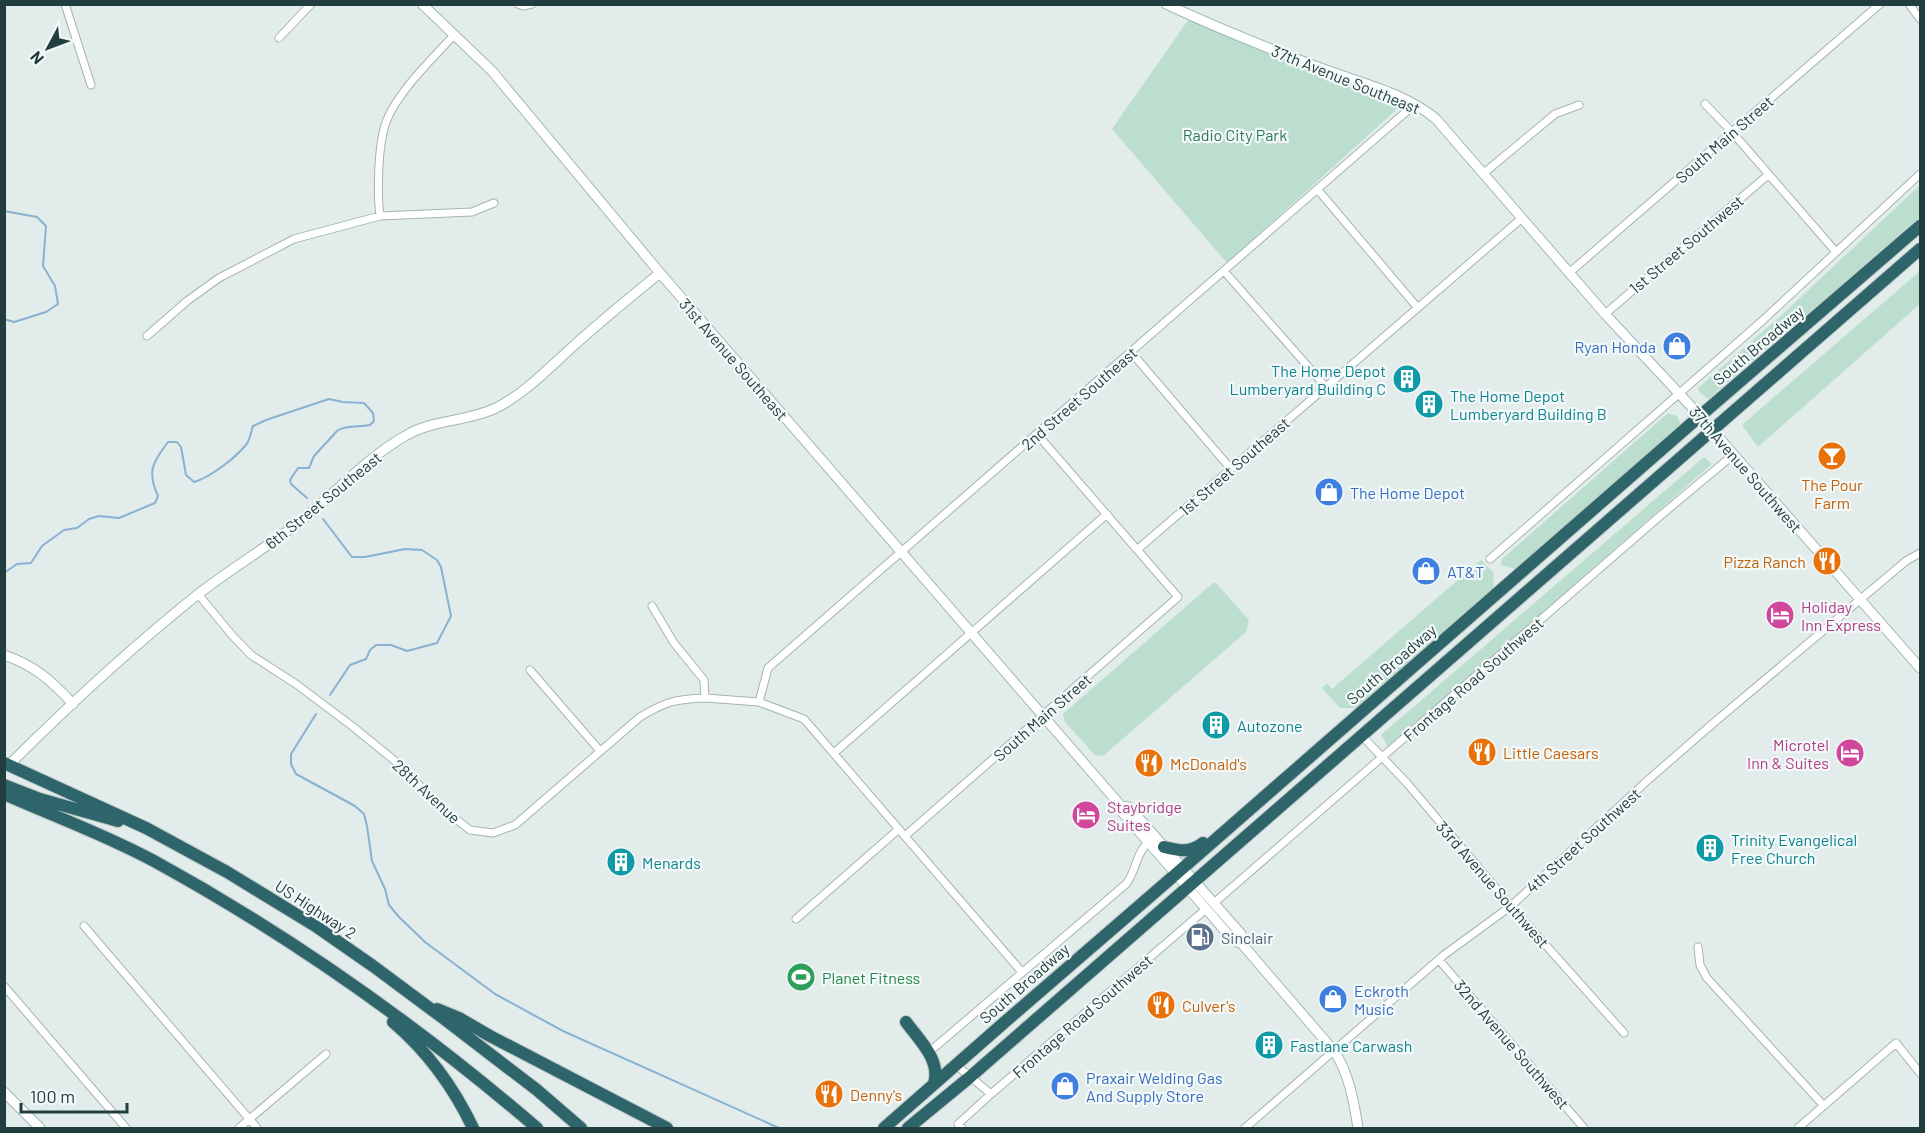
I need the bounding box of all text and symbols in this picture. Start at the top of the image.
north arrow [18,18,78,78]
street label: 37th Avenue Southeast [1269,40,1423,118]
text: N [26,48,47,68]
street label: South Main Street [1671,91,1777,187]
park label: Radio City Park [1183,125,1287,144]
street label: 1st Street Southwest [1625,191,1747,297]
street label: 31st Avenue Southeast [676,294,792,424]
street label: South Broadway [1709,301,1808,388]
shop icon: Ryan Honda [1661,330,1693,362]
place label: Ryan Honda [1574,337,1656,356]
street label: 2nd Street Southeast [1017,343,1141,453]
place label: The Home Depot Lumberyard Building C [1230,361,1386,398]
building icon: The Home Depot Lumberyard Building C [1391,363,1423,395]
place label: The Home Depot Lumberyard Building B [1450,386,1607,423]
building icon: The Home Depot Lumberyard Building B [1413,388,1445,420]
street label: 37th Avenue Southwest [1686,402,1806,536]
street label: 1st Street Southeast [1175,413,1293,519]
bar icon: The Pour Farm [1816,440,1848,472]
street label: 6th Street Southeast [261,447,385,553]
place label: The Pour Farm [1801,475,1863,512]
shop icon: The Home Depot [1313,476,1345,508]
place label: The Home Depot [1350,483,1465,502]
restaurant icon: Pizza Ranch [1811,545,1843,577]
place label: Pizza Ranch [1723,552,1806,571]
shop icon: AT&T [1410,555,1442,587]
place label: AT&T [1447,562,1484,581]
place label: Holiday Inn Express [1801,597,1881,634]
hotel icon: Holiday Inn Express [1764,599,1796,631]
street label: Frontage Road Southwest [1399,613,1547,745]
street label: South Broadway [1342,620,1440,708]
street label: South Main Street [989,669,1095,765]
building icon: Autozone [1200,709,1232,741]
place label: Autozone [1237,716,1302,735]
place label: Microtel Inn & Suites [1747,735,1829,772]
restaurant icon: Little Caesars [1466,736,1498,768]
hotel icon: Microtel Inn & Suites [1834,737,1866,769]
place label: Little Caesars [1503,743,1599,762]
restaurant icon: McDonald's [1133,747,1165,779]
place label: McDonald's [1170,754,1247,773]
street label: 28th Avenue [389,755,465,827]
street label: 4th Street Southwest [1522,784,1644,896]
place label: Staybridge Suites [1107,797,1182,834]
hotel icon: Staybridge Suites [1070,799,1102,831]
street label: 33rd Avenue Southwest [1433,817,1553,951]
place label: Trinity Evangelical Free Church [1731,830,1857,867]
building icon: Trinity Evangelical Free Church [1694,832,1726,864]
building icon: Menards [605,846,637,878]
place label: Menards [642,853,701,872]
street label: US Highway 2 [272,876,360,942]
fuel station icon: Sinclair [1184,921,1216,953]
place label: Sinclair [1221,928,1273,947]
street label: South Broadway [975,939,1073,1027]
street label: Frontage Road Southwest [1008,950,1156,1082]
sports icon: Planet Fitness [785,961,817,993]
place label: Planet Fitness [822,968,920,987]
street label: 32nd Avenue Southwest [1451,975,1573,1113]
place label: Eckroth Music [1354,981,1409,1018]
shop icon: Eckroth Music [1317,983,1349,1015]
restaurant icon: Culver's [1145,989,1177,1021]
place label: Culver's [1182,996,1236,1015]
building icon: Fastlane Carwash [1253,1029,1285,1061]
place label: Fastlane Carwash [1290,1036,1412,1055]
place label: Praxair Welding Gas And Supply Store [1086,1068,1223,1105]
shop icon: Praxair Welding Gas And Supply Store [1049,1070,1081,1102]
scale bar [21,1076,128,1114]
restaurant icon: Denny's [813,1078,845,1110]
text: 100 m [30,1085,75,1107]
place label: Denny's [850,1085,902,1104]

